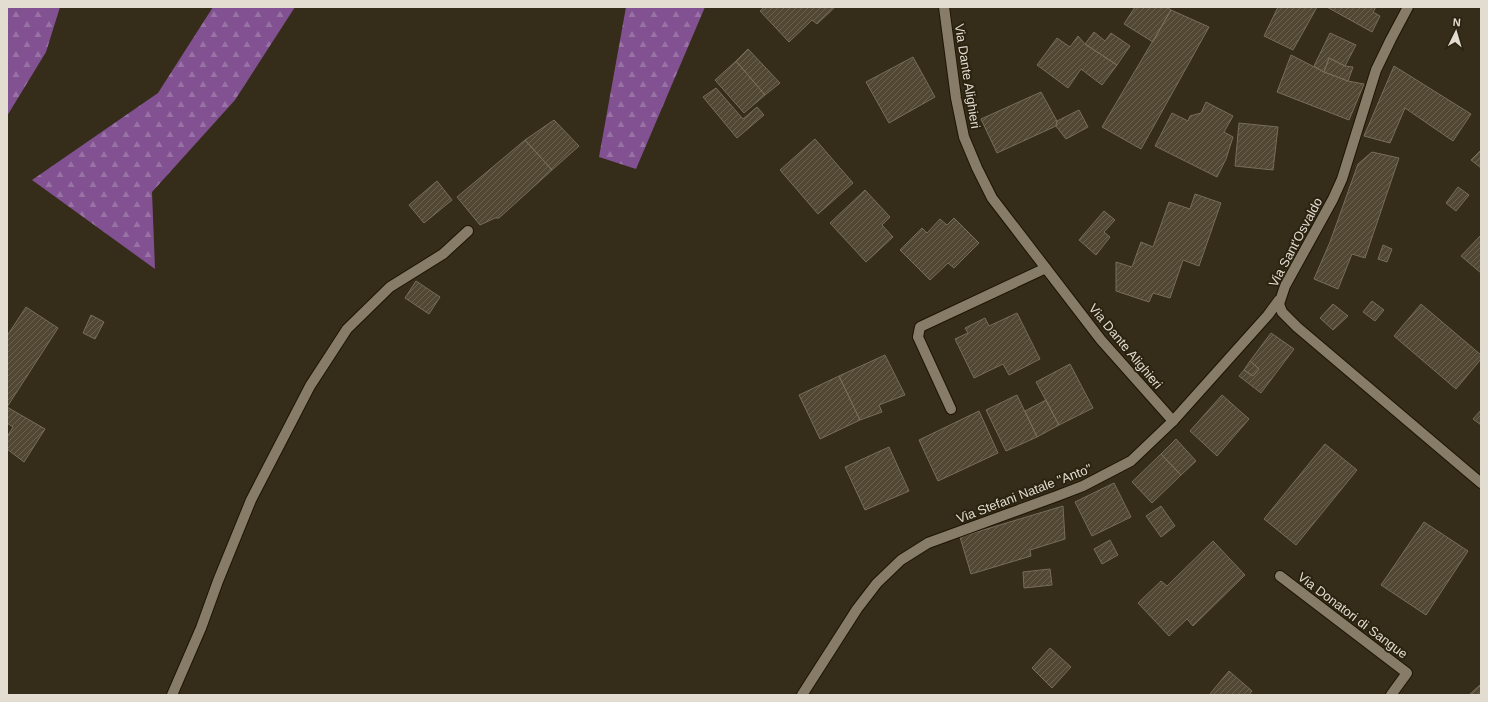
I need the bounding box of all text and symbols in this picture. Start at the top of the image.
north arrow [1436,12,1476,52]
text: N [1452,16,1461,28]
street label: Via Dante Alighieri [952,23,983,130]
street label: Via Sant'Osvaldo [1266,195,1325,290]
street label: Via Dante Alighieri [1086,301,1165,392]
street label: Via Stefani Natale "Anto" [955,461,1094,526]
street label: Via Donatori di Sangue [1295,569,1411,662]

